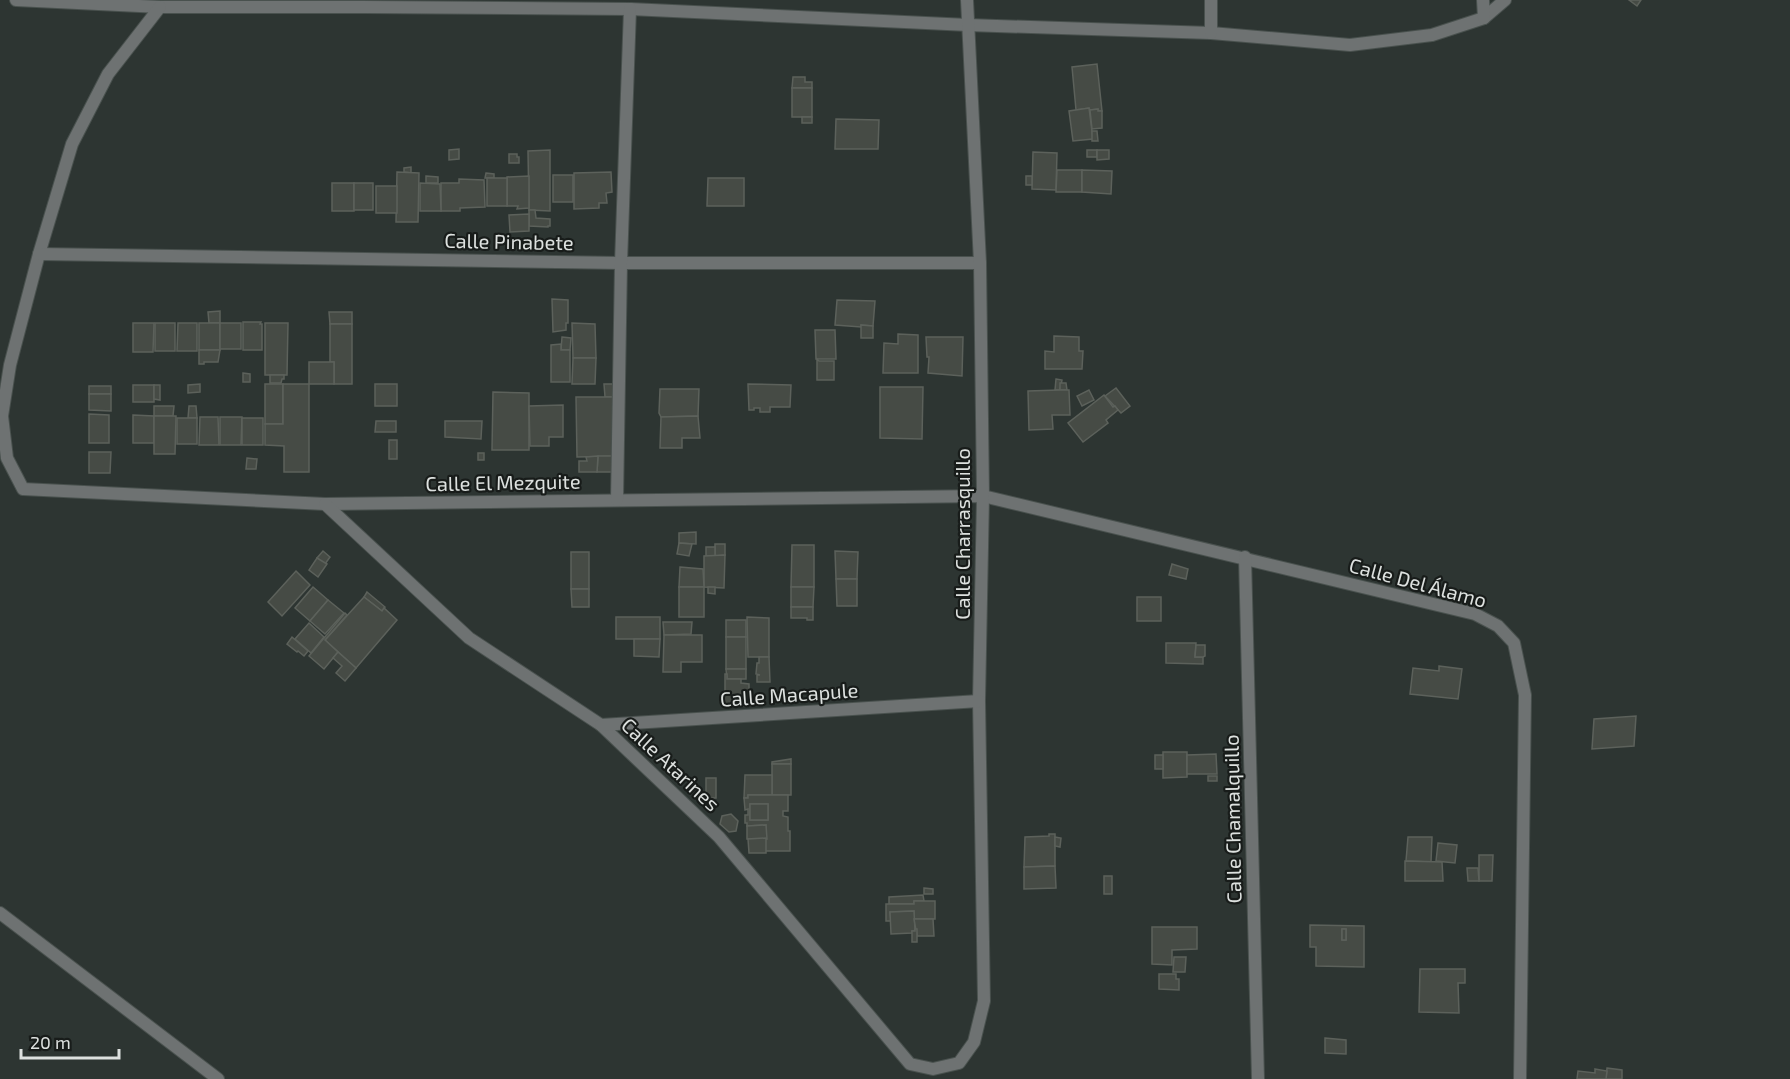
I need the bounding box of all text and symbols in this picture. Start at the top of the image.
street label: Calle Pinabete [444,228,574,254]
street label: Calle Charrasquillo [950,448,974,620]
street label: Calle El Mezquite [425,469,581,495]
street label: Calle Del Álamo [1347,552,1489,612]
street label: Calle Macapule [719,677,859,711]
street label: Calle Atarines [617,712,725,816]
street label: Calle Chamalquillo [1219,734,1245,904]
scale bar [21,1022,118,1060]
text: 20 m [30,1031,71,1053]

